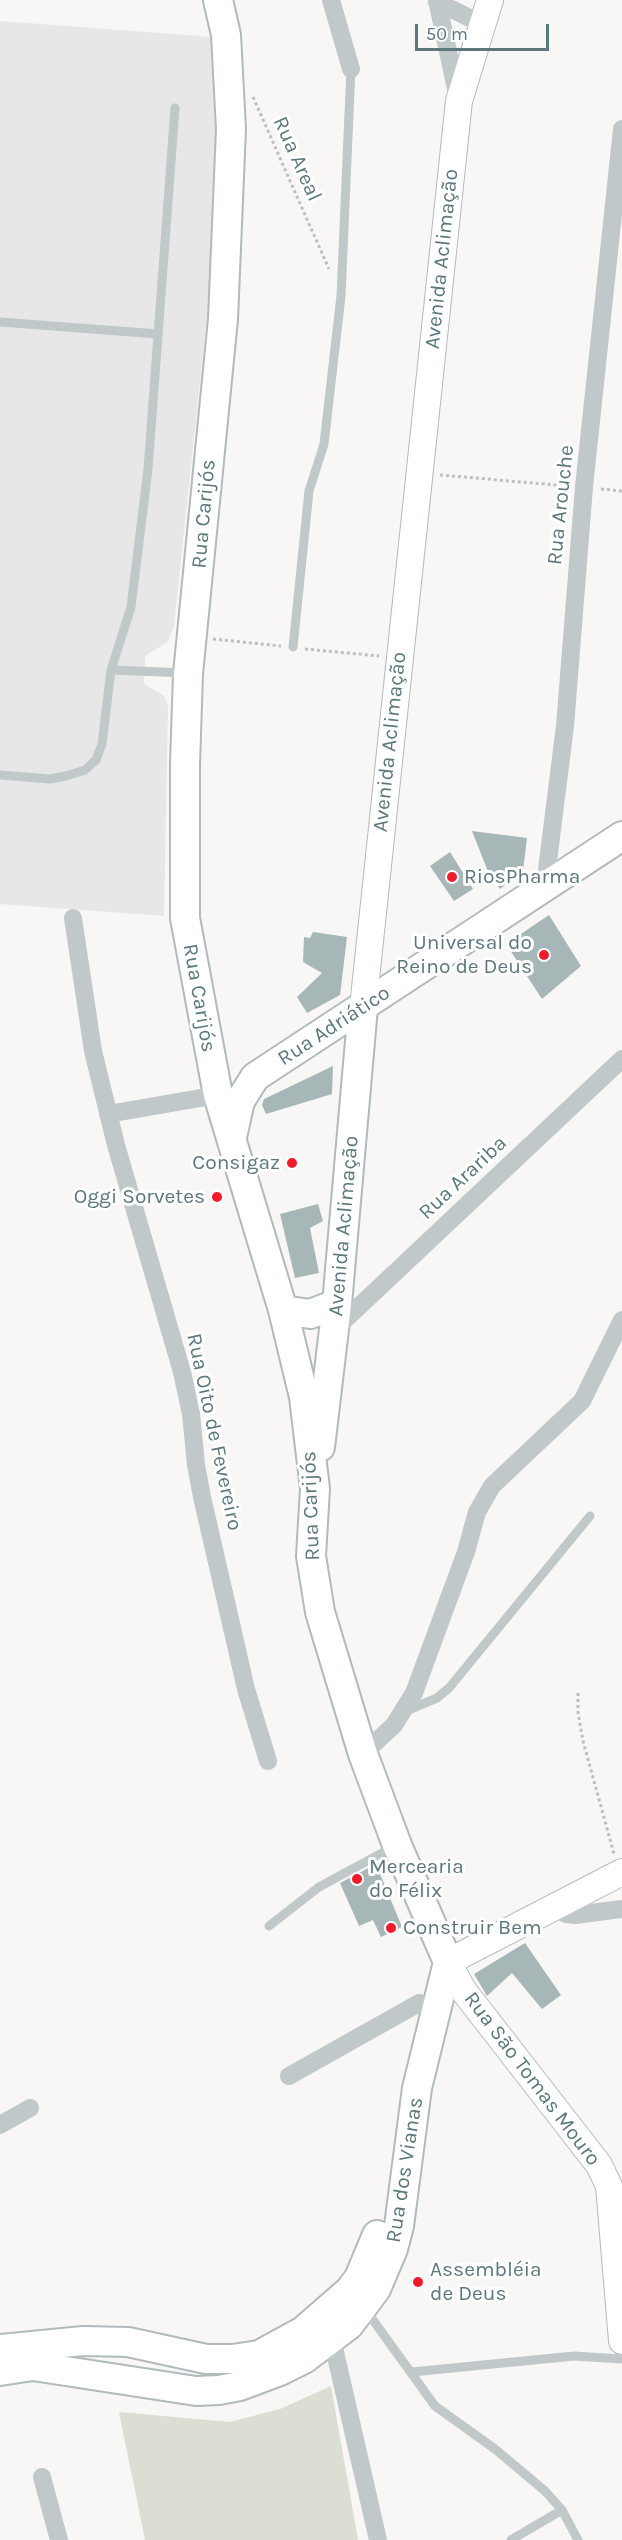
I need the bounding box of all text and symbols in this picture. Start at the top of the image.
scale bar [418,12,552,50]
text: 50 m [426,23,468,45]
street label: Rua Areal [267,113,327,205]
street label: Avenida Aclimação [420,168,464,350]
street label: Rua Arouche [542,444,580,566]
street label: Rua Carijós [187,458,221,570]
street label: Avenida Aclimação [368,651,412,833]
place label: RiosPharma [464,864,580,890]
marker: RiosPharma [445,870,459,884]
place label: Universal do Reino de Deus [396,930,532,980]
street label: Rua Carijós [177,942,221,1054]
marker: Universal do Reino de Deus [537,948,551,962]
street label: Rua Adriático [273,980,395,1072]
street label: Rua Arariba [414,1131,512,1225]
street label: Avenida Aclimação [324,1135,364,1317]
place label: Consigaz [192,1150,280,1176]
marker: Consigaz [285,1156,299,1170]
place label: Oggi Sorvetes [74,1184,205,1210]
marker: Oggi Sorvetes [210,1190,224,1204]
street label: Rua Oito de Fevereiro [181,1331,247,1533]
street label: Rua Carijós [296,1451,326,1561]
place label: Mercearia do Félix [369,1854,464,1904]
marker: Mercearia do Félix [350,1872,364,1886]
place label: Construir Bem [403,1915,542,1941]
marker: Construir Bem [384,1921,398,1935]
street label: Rua São Tomas Mouro [458,1987,606,2171]
street label: Rua dos Vianas [381,2095,429,2245]
place label: Assembléia de Deus [430,2257,541,2307]
marker: Assembléia de Deus [411,2275,425,2289]

